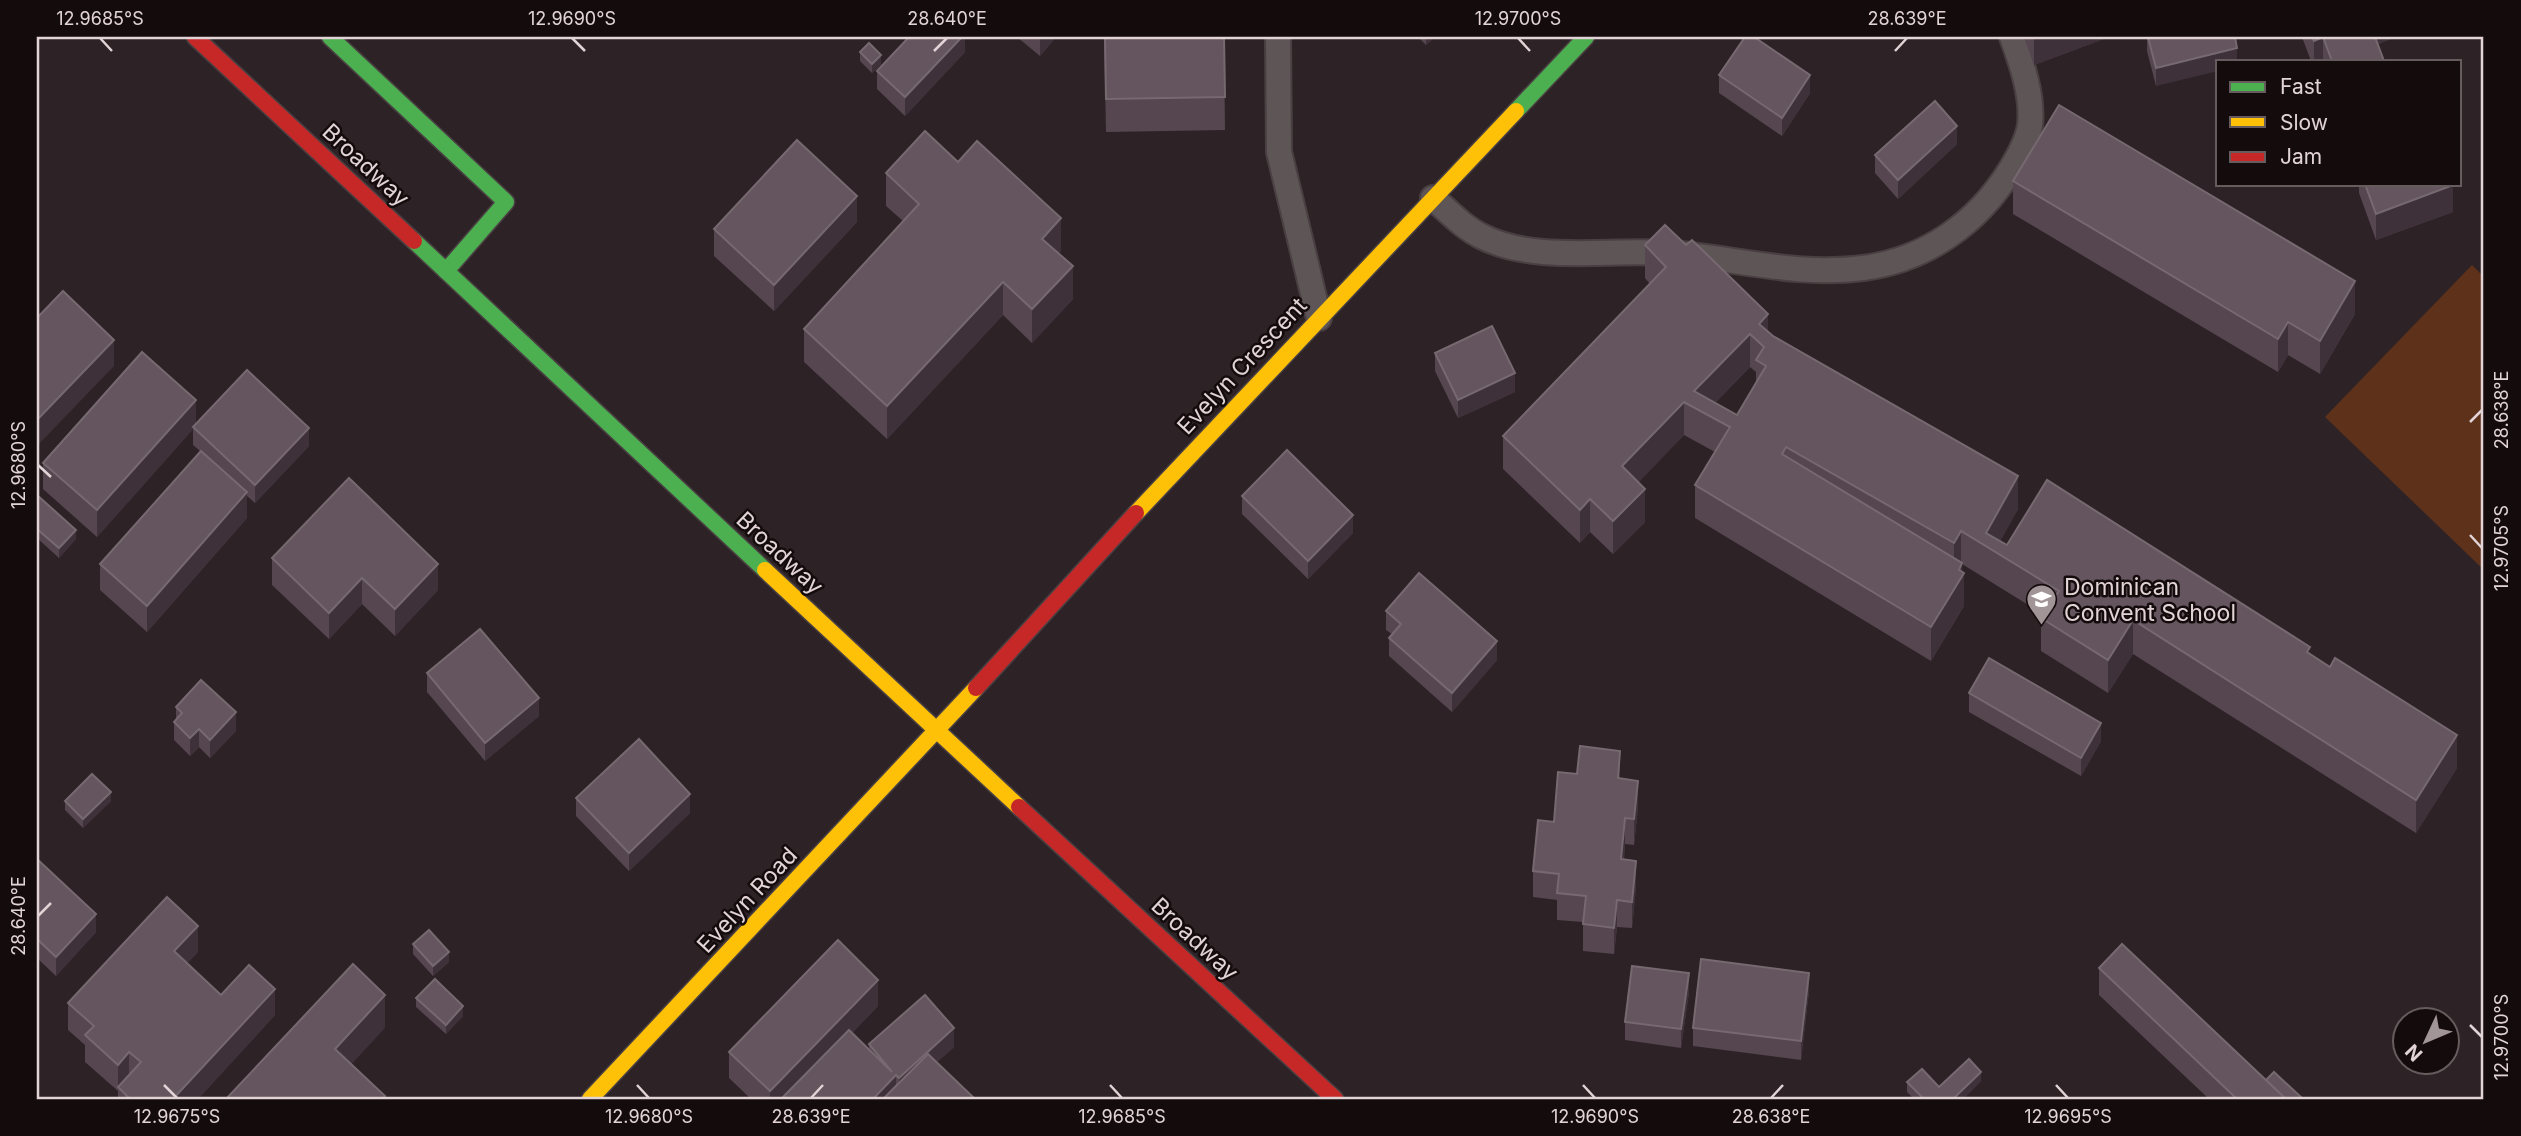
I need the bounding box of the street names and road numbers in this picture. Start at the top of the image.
street label: Broadway [317,118,415,212]
street label: Evelyn Crescent [1172,292,1313,440]
street label: Broadway [731,506,829,600]
street label: Evelyn Road [691,842,803,958]
street label: Broadway [1146,892,1244,986]

